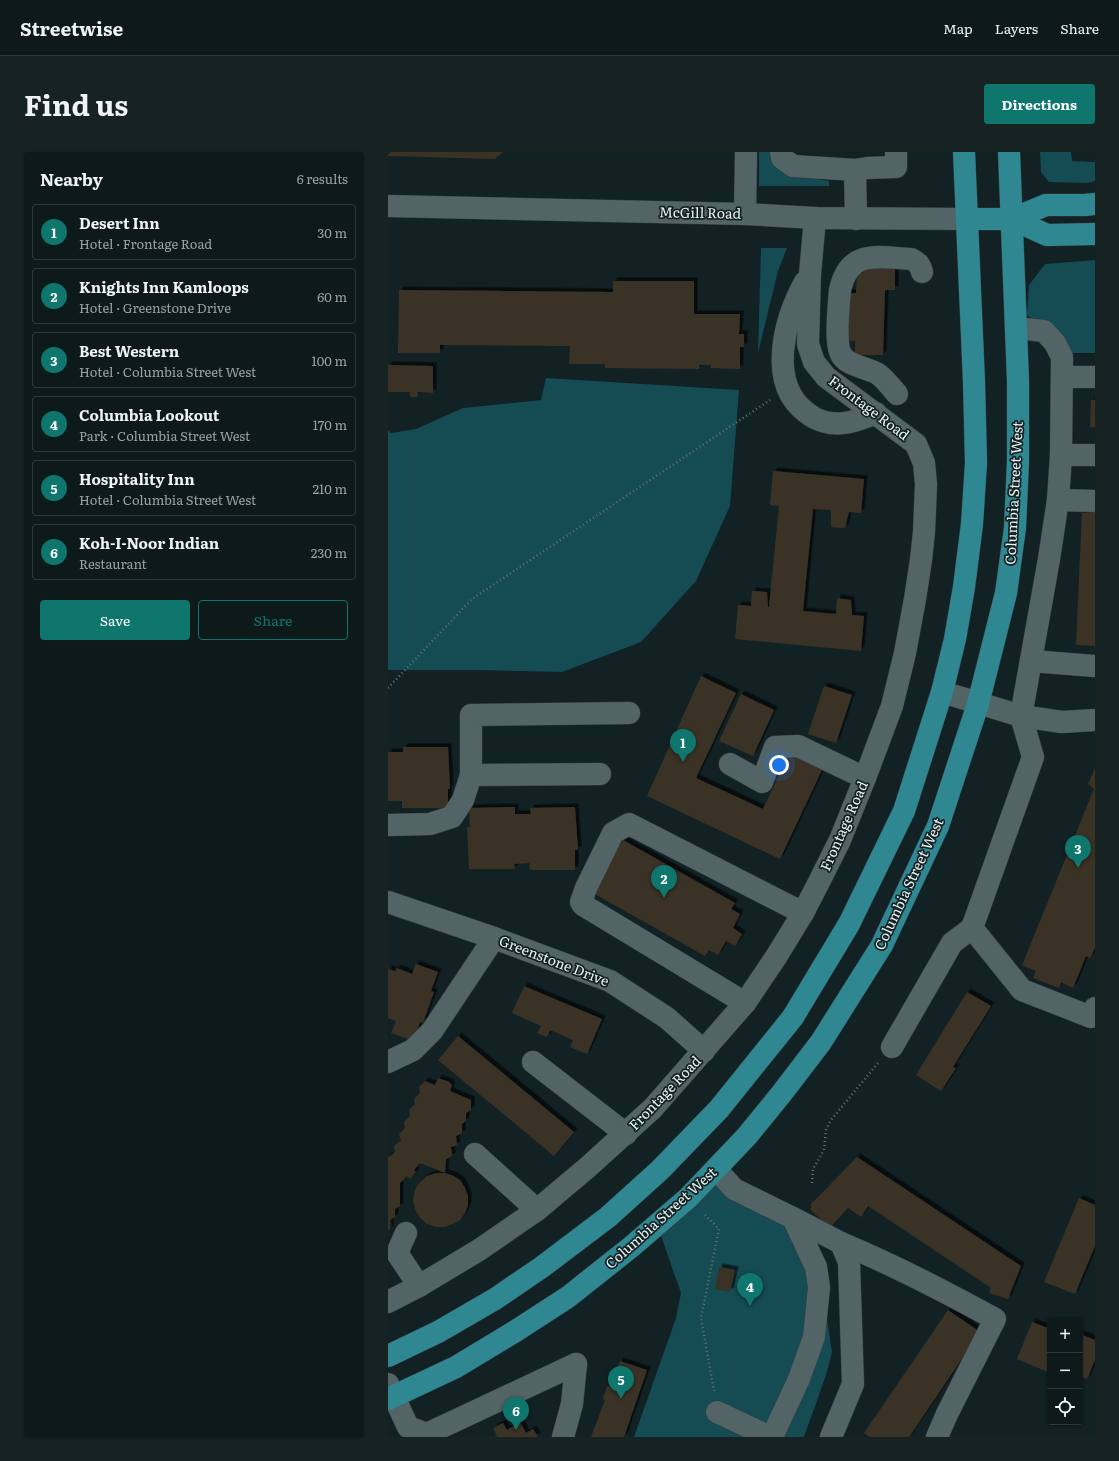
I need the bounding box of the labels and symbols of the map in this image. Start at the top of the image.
street label: McGill Road [659,201,742,223]
street label: Frontage Road [825,370,914,444]
street label: Columbia Street West [999,420,1027,565]
pin: 1 [670,729,696,762]
your location [769,755,789,775]
street label: Frontage Road [814,777,872,874]
street label: Columbia Street West [869,814,948,953]
pin: 3 [1065,835,1091,868]
pin: 2 [651,865,677,898]
street label: Greenstone Drive [496,930,612,990]
street label: Frontage Road [624,1050,705,1134]
street label: Columbia Street West [600,1162,721,1273]
pin: 4 [737,1273,763,1306]
pin: 5 [608,1366,634,1399]
pin: 6 [503,1397,529,1430]

